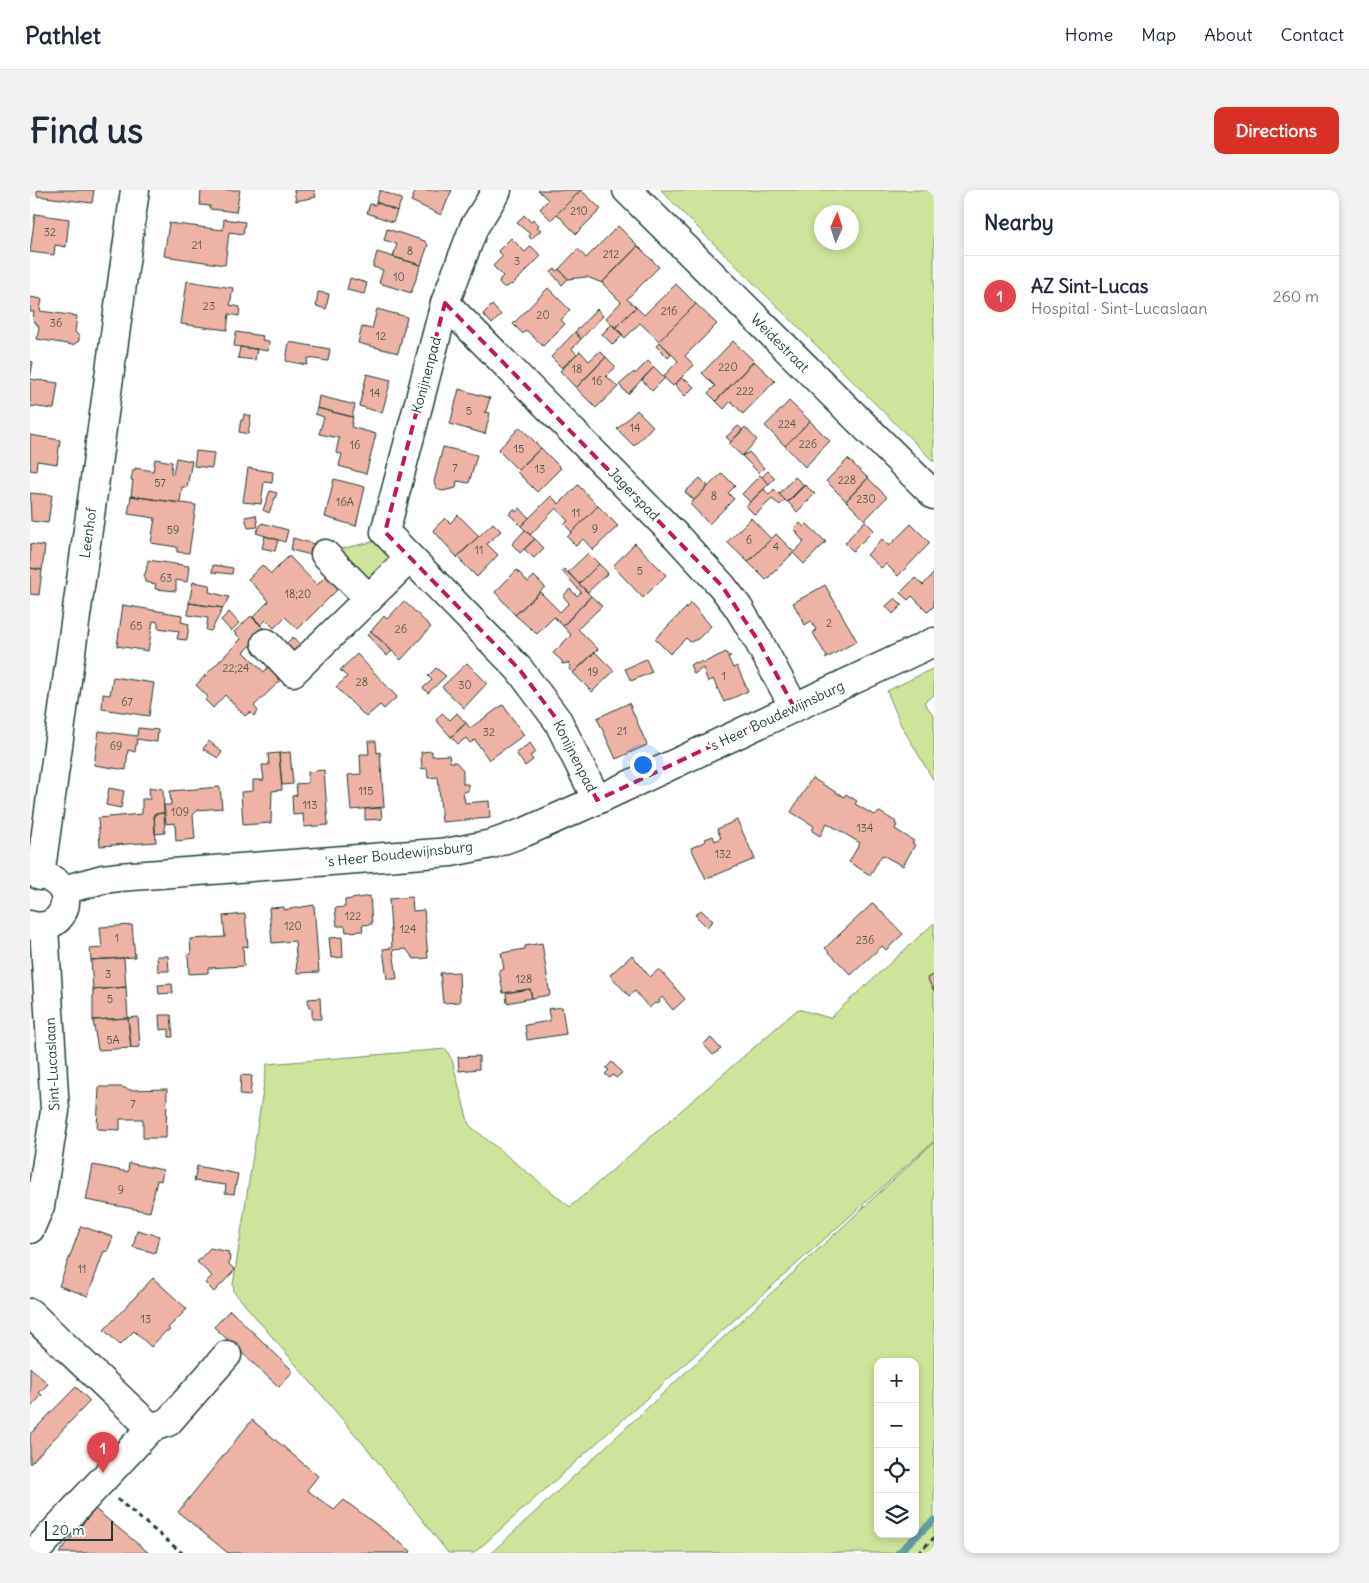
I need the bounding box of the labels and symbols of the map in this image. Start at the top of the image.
house number: 210 [570,204,588,218]
north arrow [814,205,859,250]
house number: 32 [44,225,56,239]
house number: 21 [192,238,202,252]
house number: 8 [407,244,413,258]
house number: 212 [603,247,619,261]
house number: 3 [514,254,520,268]
house number: 10 [393,270,405,284]
house number: 23 [203,299,215,313]
house number: 216 [661,304,677,318]
house number: 20 [536,308,550,322]
street label: Weidestraat [747,310,813,376]
house number: 36 [50,316,62,330]
house number: 12 [376,329,386,343]
street label: Konijnenpad [407,335,445,415]
house number: 220 [718,360,738,374]
house number: 18 [572,362,582,376]
house number: 16 [592,374,602,388]
house number: 222 [736,384,754,398]
house number: 14 [370,386,380,400]
house number: 5 [466,404,472,418]
house number: 224 [778,417,796,431]
house number: 14 [630,421,640,435]
house number: 226 [799,437,817,451]
house number: 16 [350,438,360,452]
house number: 15 [514,442,524,456]
house number: 7 [452,461,458,475]
house number: 13 [535,462,545,476]
street label: Jagerspad [604,464,664,524]
house number: 228 [838,473,856,487]
house number: 57 [154,476,166,490]
house number: 8 [711,489,717,503]
house number: 230 [856,492,876,506]
house number: 16A [336,495,354,509]
street label: Leenhof [76,506,101,559]
house number: 11 [572,506,580,520]
house number: 9 [592,522,598,536]
house number: 59 [167,523,179,537]
house number: 6 [746,533,752,547]
house number: 4 [773,540,779,554]
house number: 11 [475,543,483,557]
house number: 5 [637,564,643,578]
house number: 63 [160,571,172,585]
house number: 18;20 [285,587,311,601]
house number: 2 [826,616,832,630]
house number: 65 [130,619,142,633]
house number: 26 [395,622,407,636]
house number: 22;24 [223,661,249,675]
house number: 19 [588,665,598,679]
house number: 1 [722,669,726,683]
house number: 28 [356,675,368,689]
street label: 's Heer Boudewijnsburg [705,676,847,756]
house number: 30 [458,678,472,692]
house number: 67 [121,695,133,709]
street label: Konijnenpad [549,717,601,795]
house number: 21 [617,724,627,738]
house number: 32 [483,725,495,739]
house number: 69 [110,739,122,753]
your location [630,752,656,778]
house number: 115 [358,784,374,798]
house number: 113 [303,798,317,812]
house number: 109 [171,805,189,819]
house number: 134 [857,821,873,835]
street label: 's Heer Boudewijnsburg [324,837,474,871]
house number: 132 [715,847,731,861]
house number: 122 [345,909,361,923]
house number: 120 [284,919,302,933]
house number: 124 [400,922,416,936]
house number: 1 [115,931,119,945]
house number: 236 [856,933,874,947]
house number: 3 [105,967,111,981]
house number: 128 [516,972,532,986]
house number: 5 [107,992,113,1006]
street label: Sint-Lucaslaan [41,1017,63,1111]
house number: 5A [106,1033,120,1047]
house number: 7 [130,1097,136,1111]
house number: 9 [118,1183,124,1197]
house number: 11 [78,1262,86,1276]
house number: 13 [141,1312,151,1326]
pin: 1 [87,1432,119,1473]
scale bar [45,1518,112,1541]

